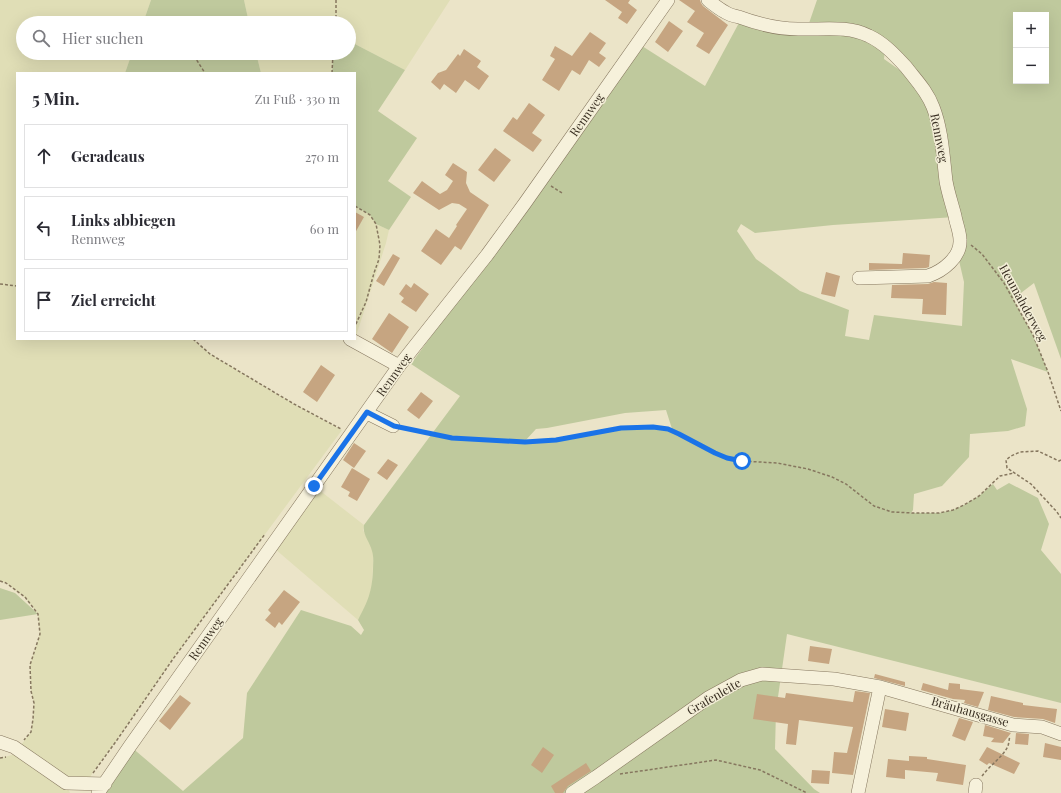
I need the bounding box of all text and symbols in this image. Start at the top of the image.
map controls [1013,12,1049,84]
button: + [1013,12,1049,48]
search box [16,16,356,60]
icon: search [30,27,52,49]
text: Hier suchen [62,28,144,48]
button: − [1013,48,1049,84]
text: 5 Min. [32,87,80,109]
street label: Rennweg [565,89,607,139]
text: Zu Fuß · 330 m [255,90,340,107]
street label: Rennweg [927,112,953,164]
icon: ahead [33,145,55,167]
text: Geradeaus [71,146,145,166]
text: 270 m [305,148,339,165]
text: Links abbiegen [71,210,176,230]
icon: left [33,217,55,239]
text: 60 m [310,220,339,237]
text: Rennweg [71,230,125,247]
street label: Heumahderweg [996,261,1052,344]
icon: arrive [33,289,55,311]
text: Ziel erreicht [71,290,156,310]
street label: Rennweg [372,349,415,399]
route start [733,452,751,470]
route end [305,477,323,495]
street label: Rennweg [184,613,226,663]
street label: Grafenleite [684,674,743,718]
street label: Bräuhausgasse [930,692,1011,730]

